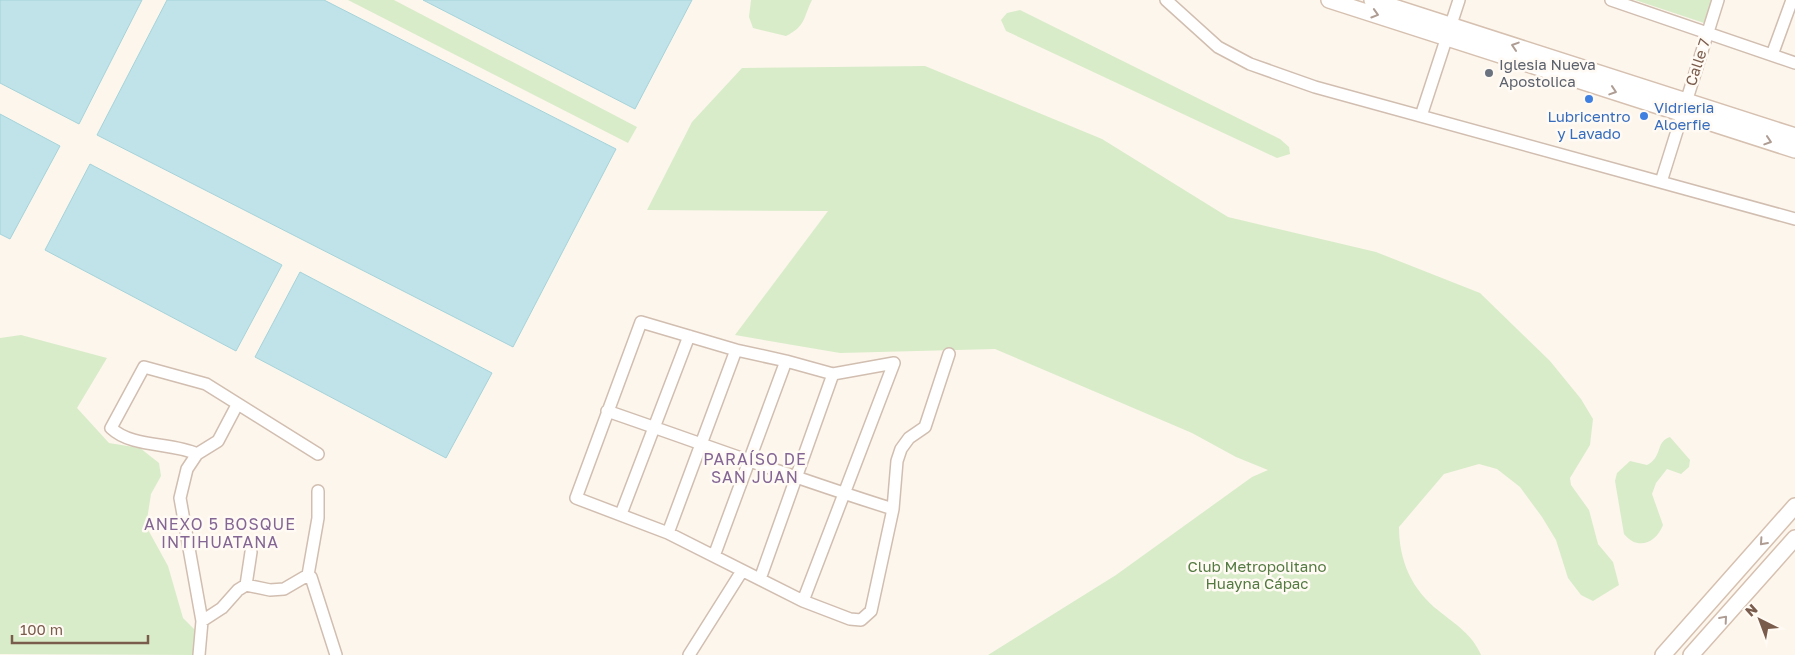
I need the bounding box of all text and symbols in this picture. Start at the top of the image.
one-way arrow [1371,9,1379,19]
street label: Calle 7 [1681,36,1713,88]
one-way arrow [1512,42,1520,52]
place label: Iglesia Nueva Apostolica [1499,55,1596,90]
marker: Iglesia Nueva Apostolica [1483,67,1495,79]
one-way arrow [1609,85,1617,95]
marker: Lubricentro y Lavado [1583,93,1595,105]
place label: Vidrieria Aloerfie [1654,98,1714,133]
place label: Lubricentro y Lavado [1547,107,1631,142]
marker: Vidrieria Aloerfie [1638,110,1650,122]
one-way arrow [1763,135,1772,145]
district label: PARAÍSO DE SAN JUAN [703,449,807,487]
district label: ANEXO 5 BOSQUE INTIHUATANA [144,514,296,552]
one-way arrow [1759,537,1768,546]
park label: Club Metropolitano Huayna Cápac [1187,557,1327,592]
north arrow [1735,595,1785,645]
text: N [1741,600,1761,620]
scale bar [12,612,149,644]
one-way arrow [1718,615,1727,624]
text: 100 m [20,620,63,638]

